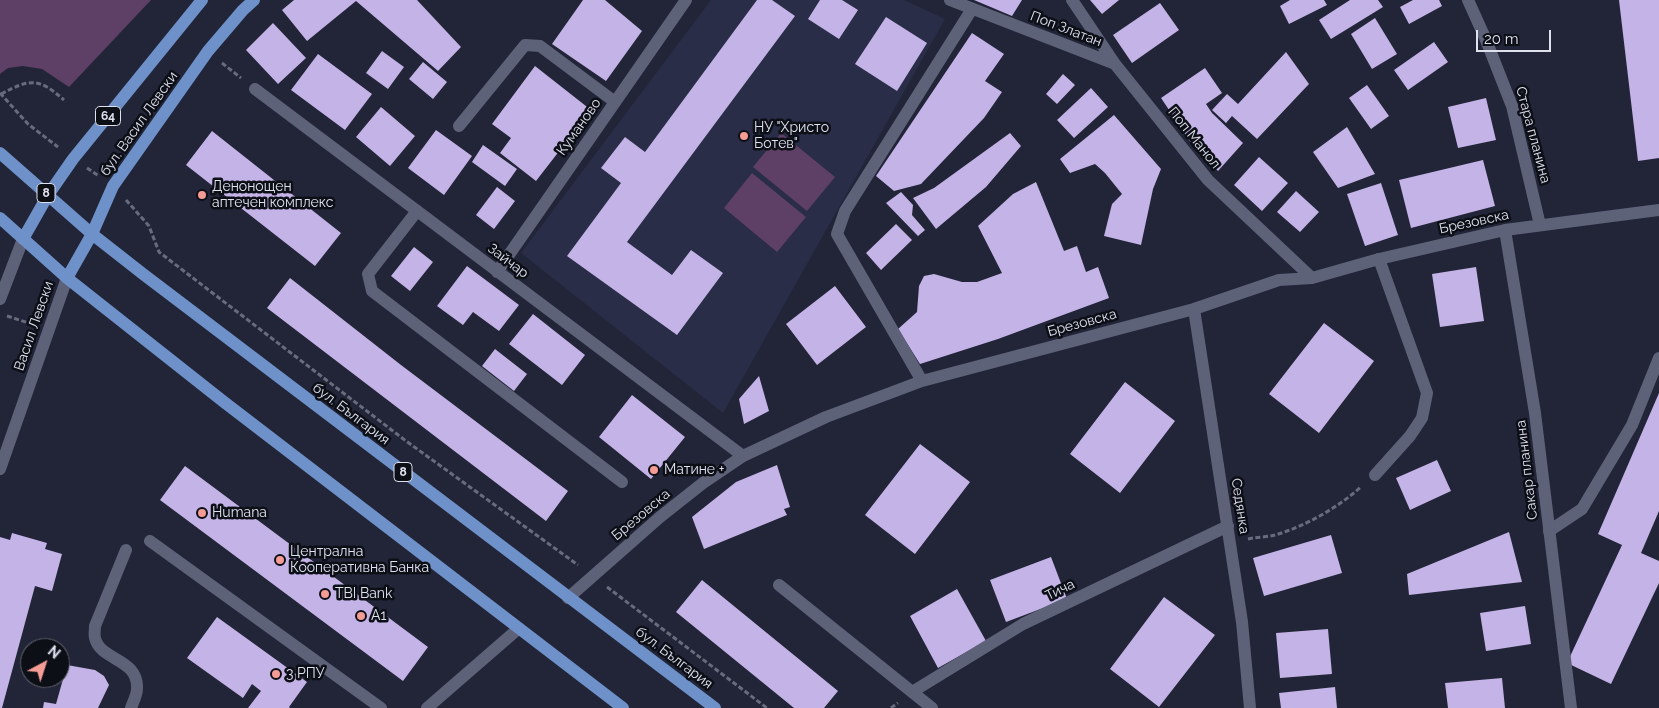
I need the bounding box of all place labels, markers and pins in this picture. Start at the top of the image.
place label: НУ "Христо Ботев" [754,120,829,152]
marker: НУ "Христо Ботев" [738,130,750,142]
place label: Денонощен аптечен комплекс [212,179,333,212]
marker: Денонощен аптечен комплекс [196,189,208,201]
place label: Матине + [664,462,724,478]
marker: Матине + [648,464,660,476]
place label: Humana [212,505,267,521]
marker: Humana [196,507,208,519]
place label: Централна Кооперативна Банка [290,544,429,576]
marker: Централна Кооперативна Банка [274,554,286,566]
place label: TBI Bank [335,586,392,602]
marker: TBI Bank [319,588,331,600]
place label: A1 [371,608,386,624]
marker: A1 [355,610,367,622]
place label: 3 РПУ [286,666,324,682]
marker: 3 РПУ [270,668,282,680]

